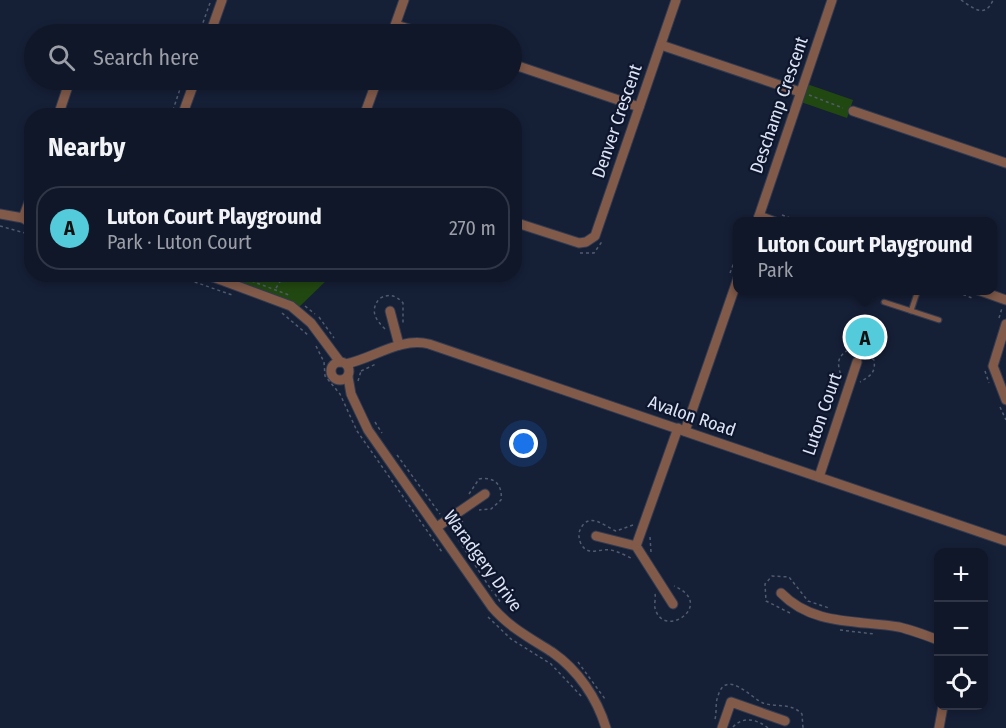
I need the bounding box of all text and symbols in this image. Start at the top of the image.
search box [24,24,522,90]
street label: Deschamp Crescent [745,33,813,176]
icon: search [45,41,78,74]
text: Search here [93,44,199,71]
street label: Denver Crescent [587,61,647,181]
text: Nearby [48,132,125,163]
text: Luton Court Playground [107,203,322,230]
text: A [64,216,75,240]
text: 270 m [449,216,496,240]
popup [733,217,997,295]
text: Park · Luton Court [107,230,251,254]
text: Luton Court Playground [758,231,972,258]
text: Park [758,258,793,282]
pin: A [846,314,884,360]
street label: Luton Court [798,370,846,458]
street label: Avalon Road [645,391,739,441]
your location [509,429,538,458]
street label: Waradgery Drive [439,506,527,616]
map controls [934,548,988,710]
button: + [934,548,988,602]
button: − [934,602,988,656]
button: locate [934,656,988,710]

